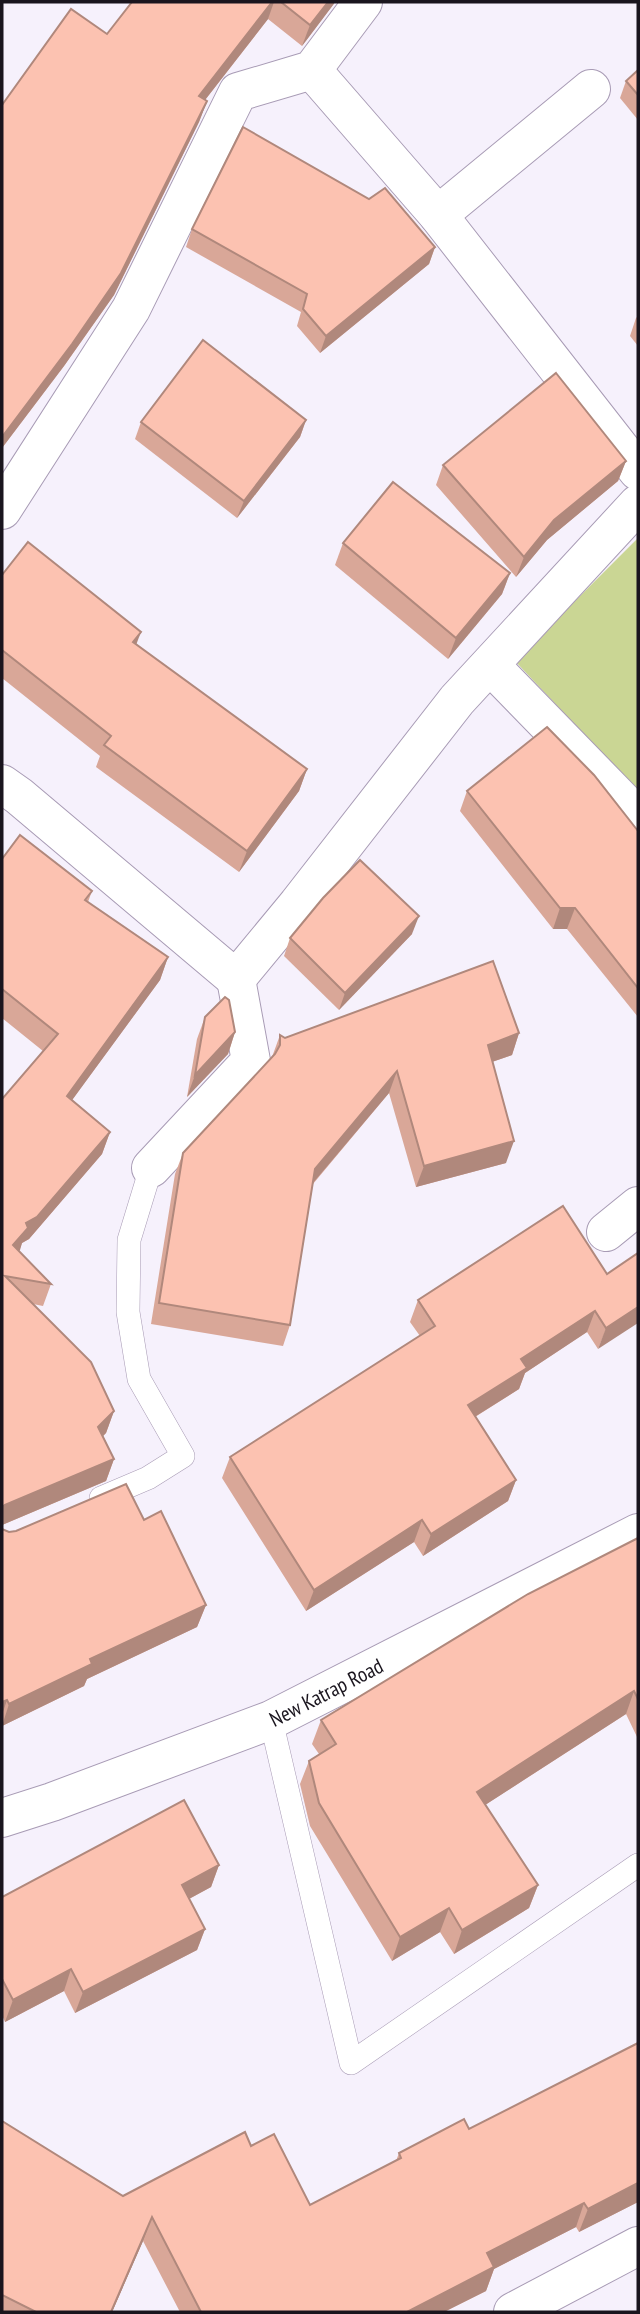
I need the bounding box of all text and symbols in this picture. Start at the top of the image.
street label: New Katrap Road [265,1652,387,1732]

